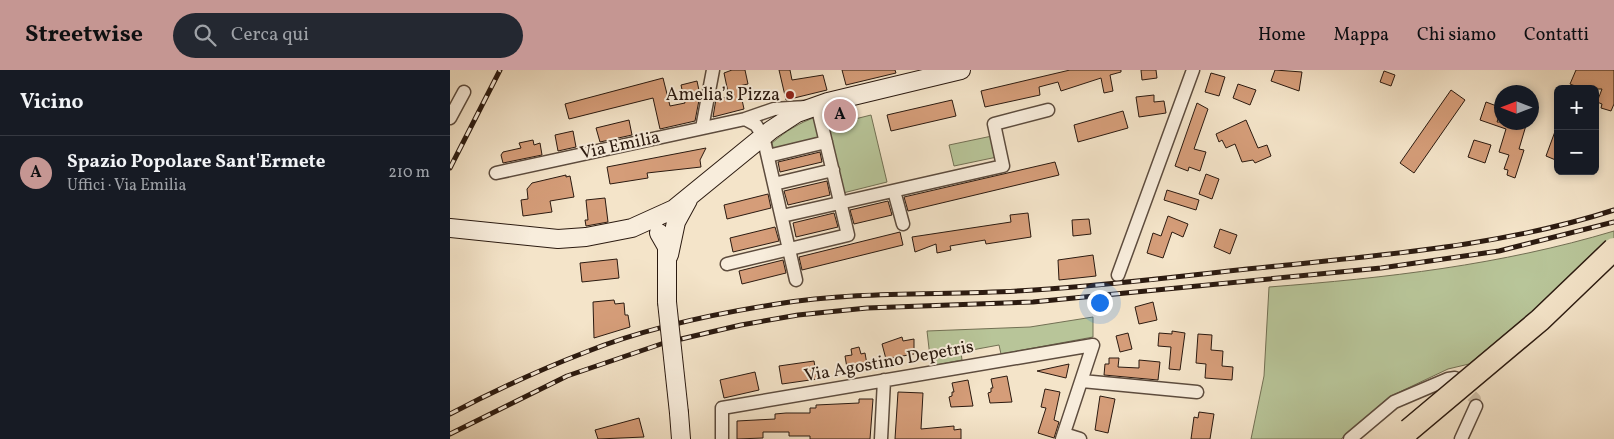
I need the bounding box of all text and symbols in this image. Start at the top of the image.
search box [173,13,523,58]
text: Streetwise [25,18,143,52]
icon: search [191,21,219,49]
text: Cerca qui [231,22,309,48]
text: Home [1258,23,1306,48]
text: Mappa [1334,23,1389,48]
text: Chi siamo [1417,23,1496,48]
text: Contatti [1524,23,1589,48]
place label: Amelia’s Pizza [666,83,780,108]
north arrow [1494,85,1539,130]
map controls [1554,85,1599,175]
button: + [1554,85,1599,130]
text: Vicino [20,88,84,117]
marker: Amelia’s Pizza [784,89,796,101]
pin: A [824,96,856,134]
street label: Via Emilia [578,125,662,167]
button: − [1554,130,1599,175]
text: Spazio Popolare Sant'Ermete [67,149,325,175]
text: A [30,162,42,184]
text: 210 m [388,162,430,184]
text: Uffici · Via Emilia [67,175,186,197]
your location [1087,290,1113,316]
street label: Via Agostino Depetris [802,335,976,389]

